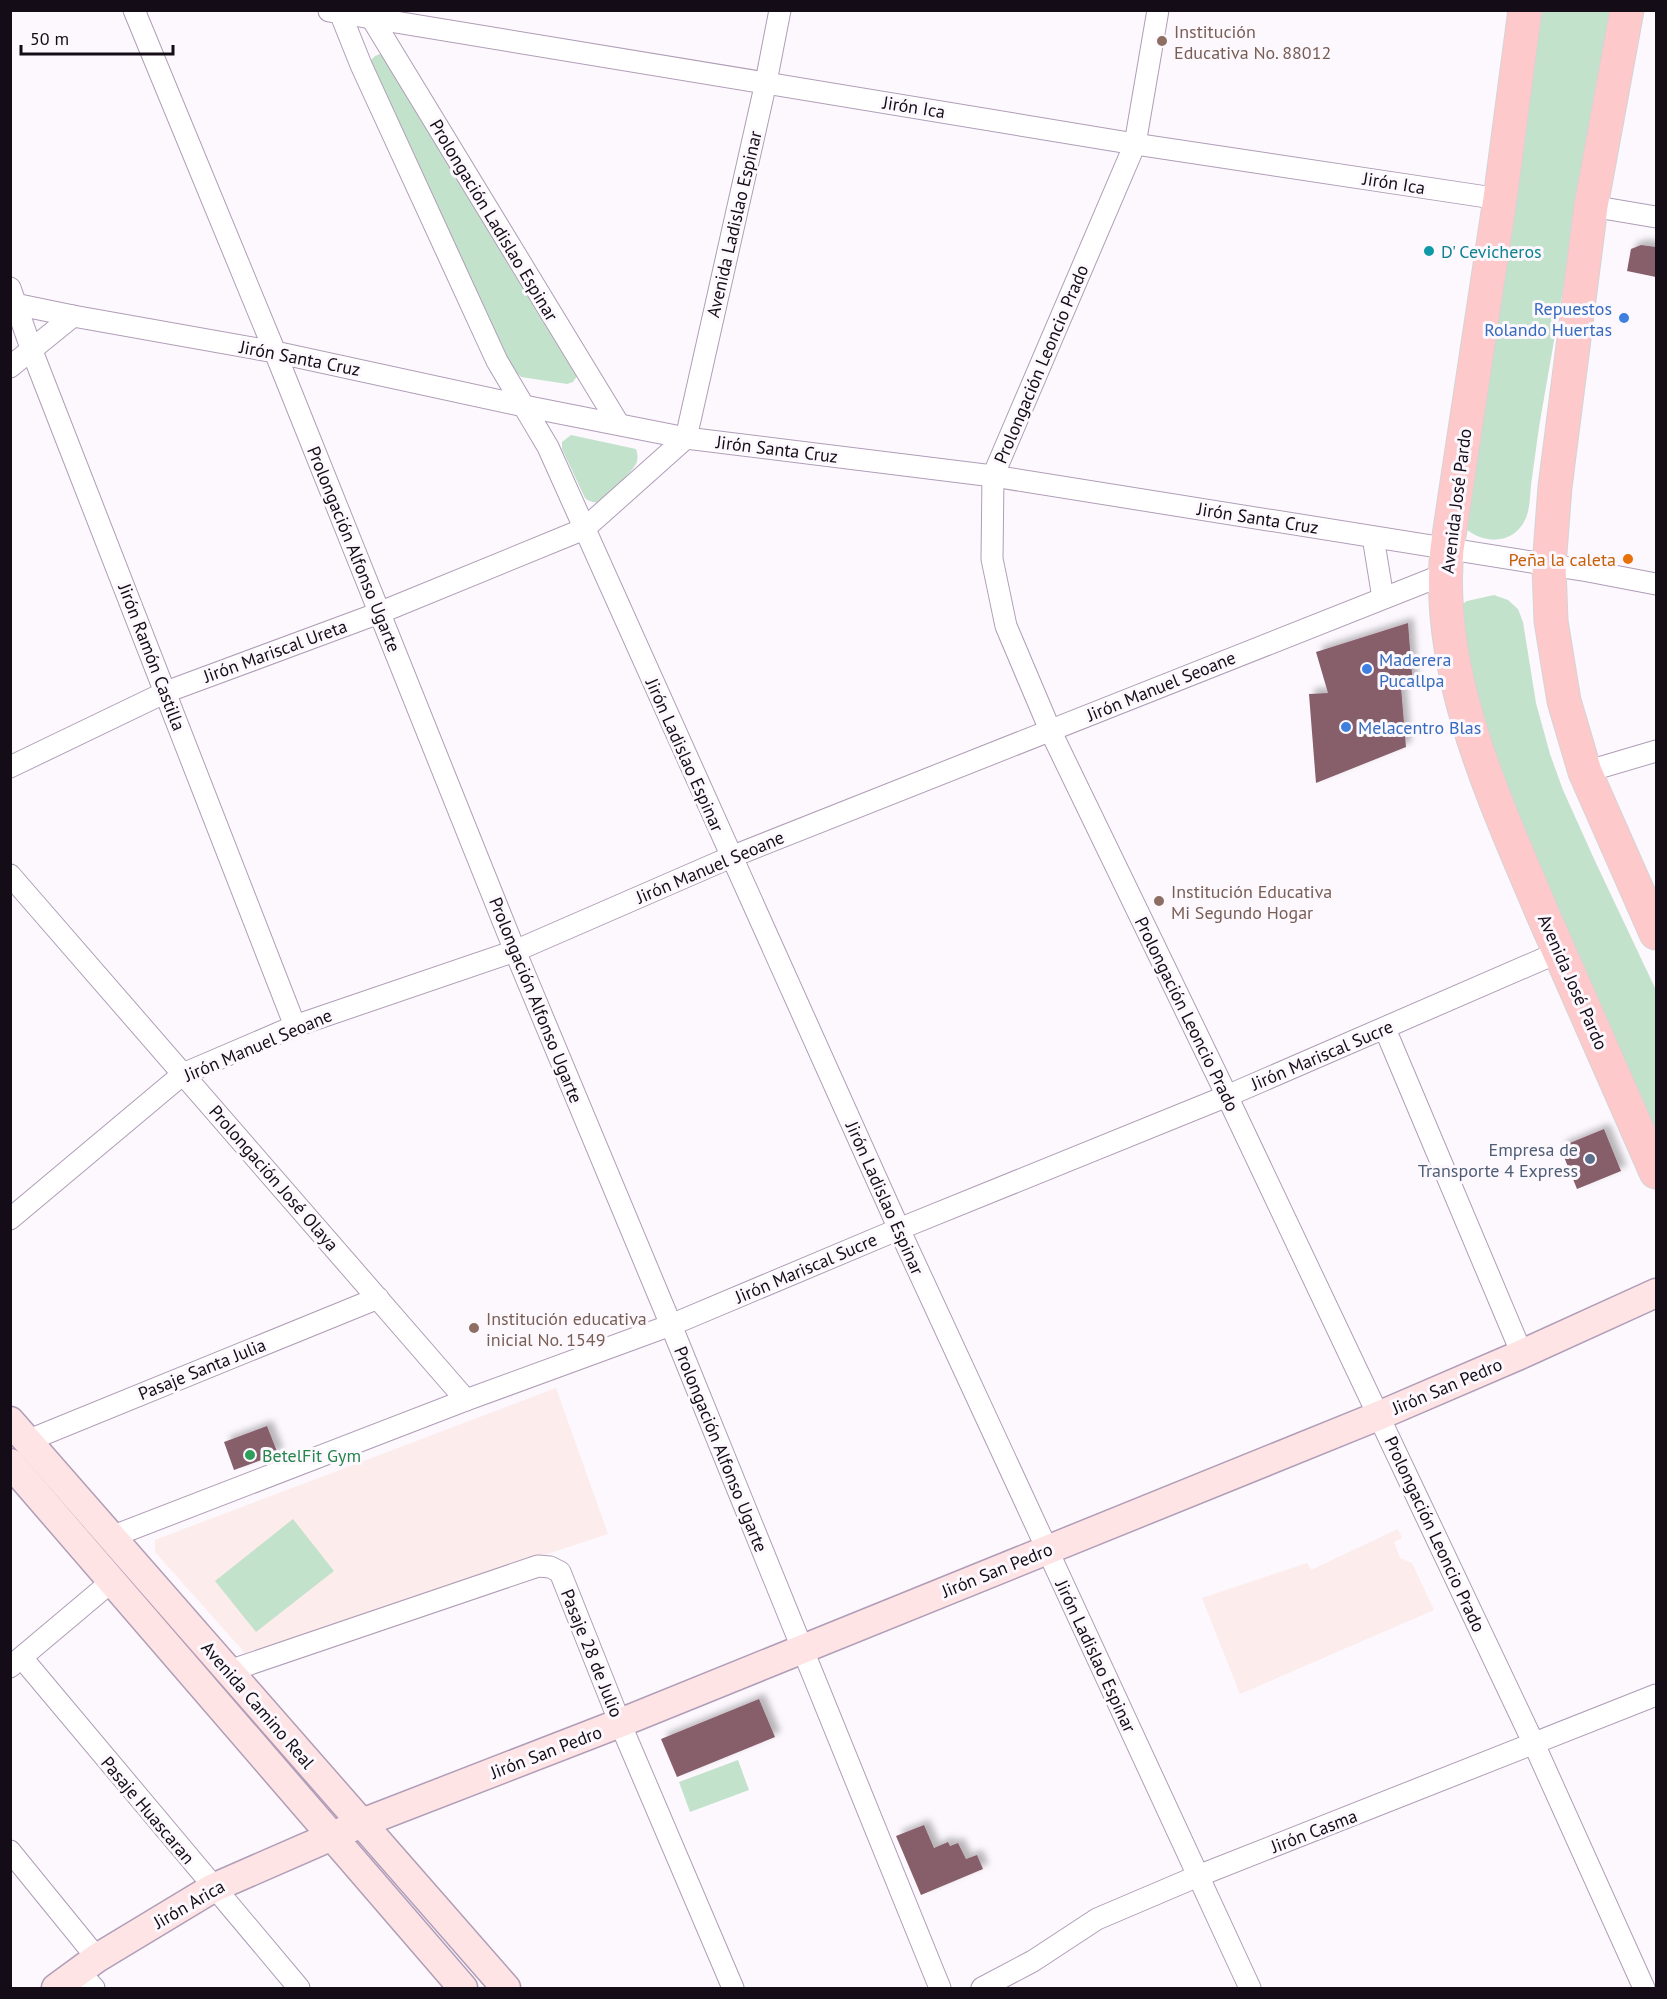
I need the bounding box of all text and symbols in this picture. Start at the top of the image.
scale bar [21,18,172,56]
place label: Institución Educativa No. 88012 [1174,20,1331,64]
text: 50 m [30,27,69,50]
marker: Institución Educativa No. 88012 [1155,34,1169,48]
street label: Jirón Ica [880,91,947,123]
street label: Prolongación Ladislao Espinar [425,115,563,325]
street label: Avenida Ladislao Espinar [701,128,767,320]
street label: Jirón Ica [1360,167,1427,199]
place label: D' Cevicheros [1441,240,1542,263]
marker: D' Cevicheros [1422,244,1436,258]
street label: Prolongación Leoncio Prado [989,261,1093,467]
place label: Repuestos Rolando Huertas [1484,297,1612,341]
marker: Repuestos Rolando Huertas [1617,311,1631,325]
street label: Jirón Santa Cruz [237,335,362,381]
street label: Avenida José Pardo [1436,427,1476,575]
street label: Jirón Santa Cruz [714,430,839,468]
street label: Prolongación Alfonso Ugarte [302,443,406,655]
street label: Jirón Santa Cruz [1195,497,1320,539]
place label: Peña la caleta [1508,548,1616,571]
marker: Peña la caleta [1621,552,1635,566]
street label: Jirón Ramón Castilla [113,579,191,734]
street label: Jirón Mariscal Ureta [199,614,350,688]
street label: Jirón Manuel Seoane [1082,646,1239,727]
place label: Maderera Pucallpa [1379,648,1451,692]
marker: Maderera Pucallpa [1360,662,1374,676]
street label: Jirón Ladislao Espinar [640,674,729,835]
place label: Melacentro Blas [1358,716,1481,739]
marker: Melacentro Blas [1339,720,1353,734]
street label: Jirón Manuel Seoane [632,825,787,909]
place label: Institución Educativa Mi Segundo Hogar [1171,880,1332,924]
street label: Prolongación Alfonso Ugarte [484,894,588,1106]
marker: Institución Educativa Mi Segundo Hogar [1152,894,1166,908]
street label: Avenida José Pardo [1533,911,1613,1053]
street label: Prolongación Leoncio Prado [1130,913,1244,1115]
street label: Jirón Manuel Seoane [180,1003,335,1087]
street label: Jirón Mariscal Sucre [1247,1015,1396,1096]
street label: Prolongación José Olaya [204,1100,344,1256]
street label: Jirón Ladislao Espinar [840,1117,929,1278]
place label: Empresa de Transporte 4 Express [1418,1138,1578,1182]
marker: Empresa de Transporte 4 Express [1583,1152,1597,1166]
street label: Jirón Mariscal Sucre [731,1228,880,1309]
place label: Institución educativa inicial No. 1549 [486,1307,647,1351]
marker: Institución educativa inicial No. 1549 [467,1321,481,1335]
street label: Pasaje Santa Julia [135,1333,269,1405]
street label: Prolongación Alfonso Ugarte [669,1343,773,1555]
street label: Jirón San Pedro [1387,1352,1506,1420]
street label: Prolongación Leoncio Prado [1379,1432,1491,1636]
place label: BetelFit Gym [262,1444,361,1467]
marker: BetelFit Gym [243,1448,257,1462]
street label: Jirón San Pedro [937,1537,1056,1603]
street label: Jirón Ladislao Espinar [1050,1575,1141,1736]
street label: Pasaje 28 de Julio [556,1585,628,1721]
street label: Avenida Camino Real [196,1637,320,1774]
street label: Jirón San Pedro [486,1720,605,1784]
street label: Pasaje Huascaran [96,1751,200,1869]
street label: Jirón Casma [1267,1804,1360,1858]
street label: Jirón Arica [148,1874,229,1934]

